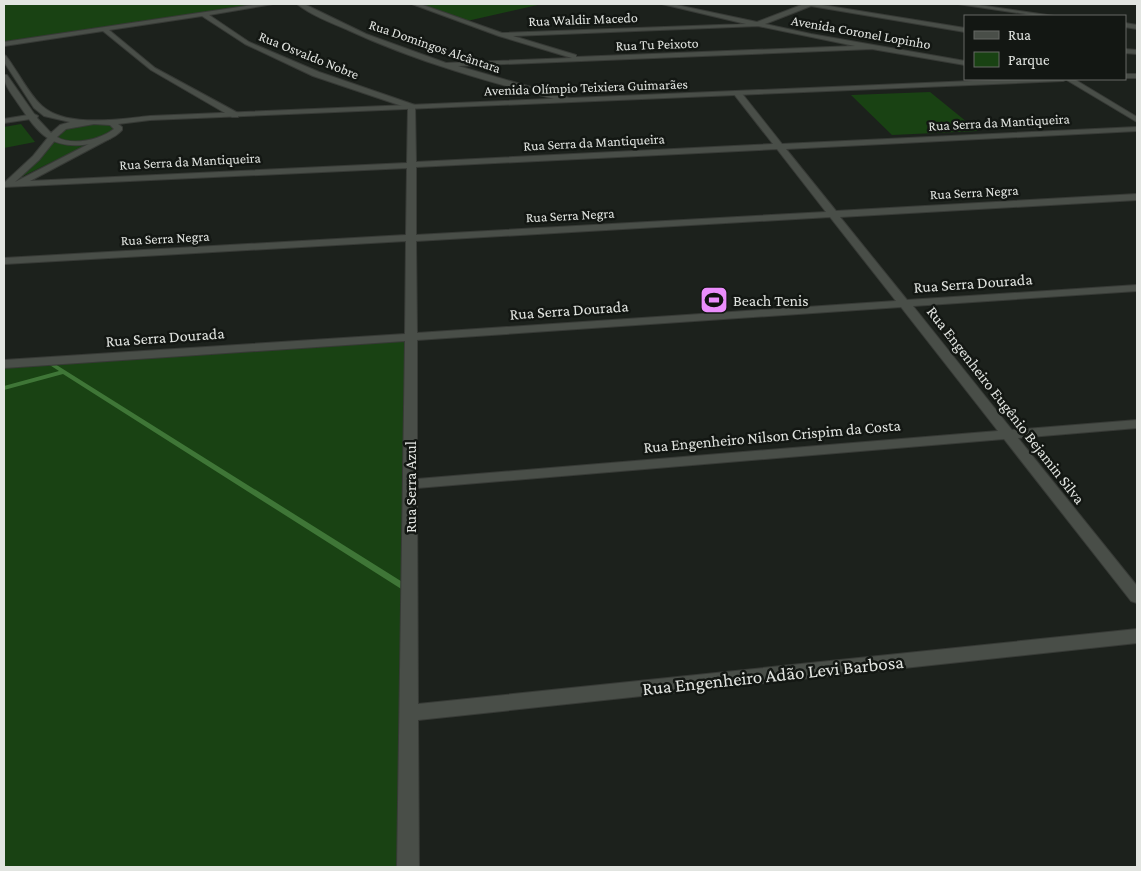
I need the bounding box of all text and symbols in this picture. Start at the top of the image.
street label: Rua Waldir Macedo [528,9,638,29]
street label: Avenida Coronel Lopinho [790,12,932,52]
legend [964,15,1126,80]
street label: Rua Domingos Alcântara [367,16,503,76]
text: Rua [1008,27,1031,43]
street label: Rua Osvaldo Nobre [257,28,361,82]
street label: Rua Tu Peixoto [615,35,699,53]
text: Parque [1008,52,1050,69]
street label: Avenida Olímpio Teixiera Guimarães [484,75,688,99]
street label: Rua Serra da Mantiqueira [928,110,1071,134]
street label: Rua Serra da Mantiqueira [523,130,666,154]
street label: Rua Serra da Mantiqueira [119,149,262,173]
street label: Rua Serra Negra [929,182,1019,202]
street label: Rua Serra Negra [525,205,615,225]
street label: Rua Serra Negra [120,228,210,248]
street label: Rua Serra Dourada [913,270,1034,296]
sports icon: Beach Tenis [699,285,729,315]
place label: Beach Tenis [733,292,809,309]
street label: Rua Serra Dourada [509,297,630,323]
street label: Rua Engenheiro Eugênio Bejamin Silva [923,303,1089,508]
street label: Rua Serra Dourada [105,324,226,350]
street label: Rua Engenheiro Nilson Crispim da Costa [643,416,902,457]
street label: Rua Serra Azul [402,441,419,533]
street label: Rua Engenheiro Adão Levi Barbosa [641,651,905,699]

